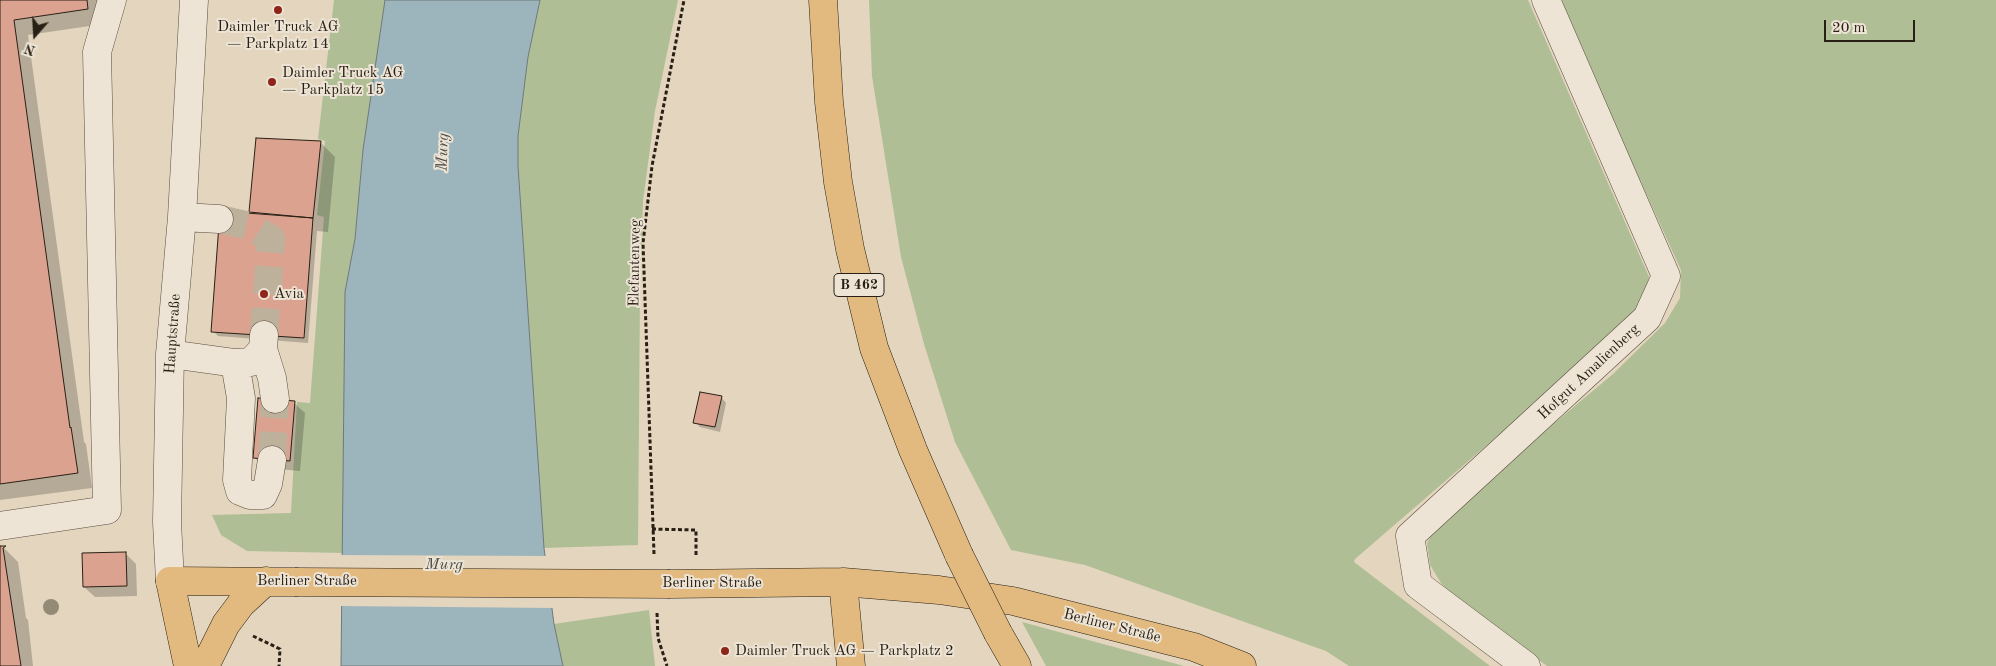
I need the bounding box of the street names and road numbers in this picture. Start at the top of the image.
street label: Elefantenweg [625,219,645,307]
road number: B 462 [834,274,884,296]
street label: Hauptstraße [161,293,185,375]
street label: Hofgut Amalienberg [1534,320,1644,424]
street label: Berliner Straße [257,572,357,590]
street label: Berliner Straße [662,574,762,592]
street label: Berliner Straße [1061,605,1163,647]

